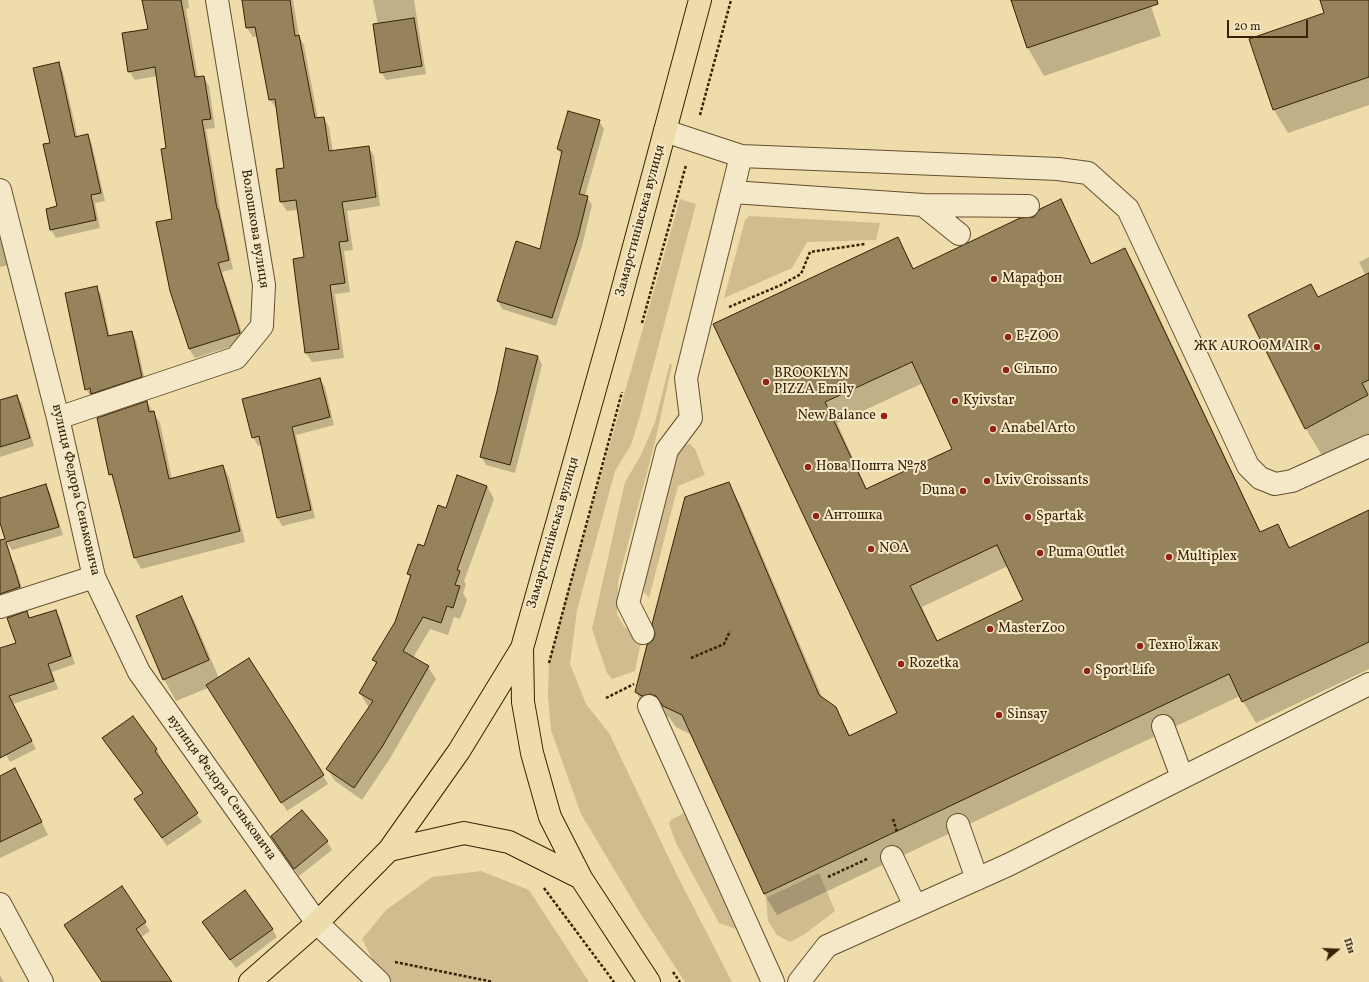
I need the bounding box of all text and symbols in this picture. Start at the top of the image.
scale bar [1229,12,1310,38]
text: 20 m [1234,19,1261,35]
street label: Замарстинівська вулиця [613,143,669,299]
street label: Волошкова вулиця [236,168,272,290]
place label: Марафон [1002,271,1062,287]
marker: Марафон [989,274,999,284]
place label: E-ZOO [1016,329,1059,345]
marker: E-ZOO [1003,332,1013,342]
place label: ЖК AUROOM AIR [1194,339,1309,355]
marker: ЖК AUROOM AIR [1312,342,1322,352]
place label: Сільпо [1014,362,1057,378]
marker: Сільпо [1001,365,1011,375]
place label: BROOKLYN PIZZA Emily [774,366,854,398]
marker: BROOKLYN PIZZA Emily [761,377,771,387]
place label: Kyivstar [963,393,1014,409]
marker: Kyivstar [950,396,960,406]
street label: вулиця Федора Сеньковича [47,403,103,577]
place label: New Balance [797,408,876,424]
marker: New Balance [879,411,889,421]
place label: Anabel Arto [1001,421,1075,437]
marker: Anabel Arto [988,424,998,434]
street label: Замарстинівська вулиця [524,455,584,611]
place label: Нова Пошта №78 [816,459,927,475]
marker: Нова Пошта №78 [803,462,813,472]
place label: Lviv Croissants [995,473,1089,489]
marker: Lviv Croissants [982,476,992,486]
place label: Duna [922,483,955,499]
marker: Duna [958,486,968,496]
place label: Антошка [824,508,883,524]
place label: Spartak [1036,509,1084,525]
marker: Антошка [811,511,821,521]
marker: Spartak [1023,512,1033,522]
place label: NOA [879,541,909,557]
marker: NOA [866,544,876,554]
place label: Puma Outlet [1048,545,1125,561]
marker: Puma Outlet [1035,548,1045,558]
place label: Multiplex [1177,549,1237,565]
marker: Multiplex [1164,552,1174,562]
place label: MasterZoo [998,621,1065,637]
marker: MasterZoo [985,624,995,634]
place label: Техно Їжак [1148,638,1218,654]
marker: Техно Їжак [1135,641,1145,651]
place label: Rozetka [909,656,959,672]
marker: Rozetka [896,659,906,669]
place label: Sport Life [1095,663,1155,679]
marker: Sport Life [1082,666,1092,676]
place label: Sinsay [1007,707,1047,723]
marker: Sinsay [994,710,1004,720]
street label: вулиця Федора Сеньковича [163,712,279,864]
north arrow [1317,930,1357,970]
text: Пн [1339,936,1358,956]

